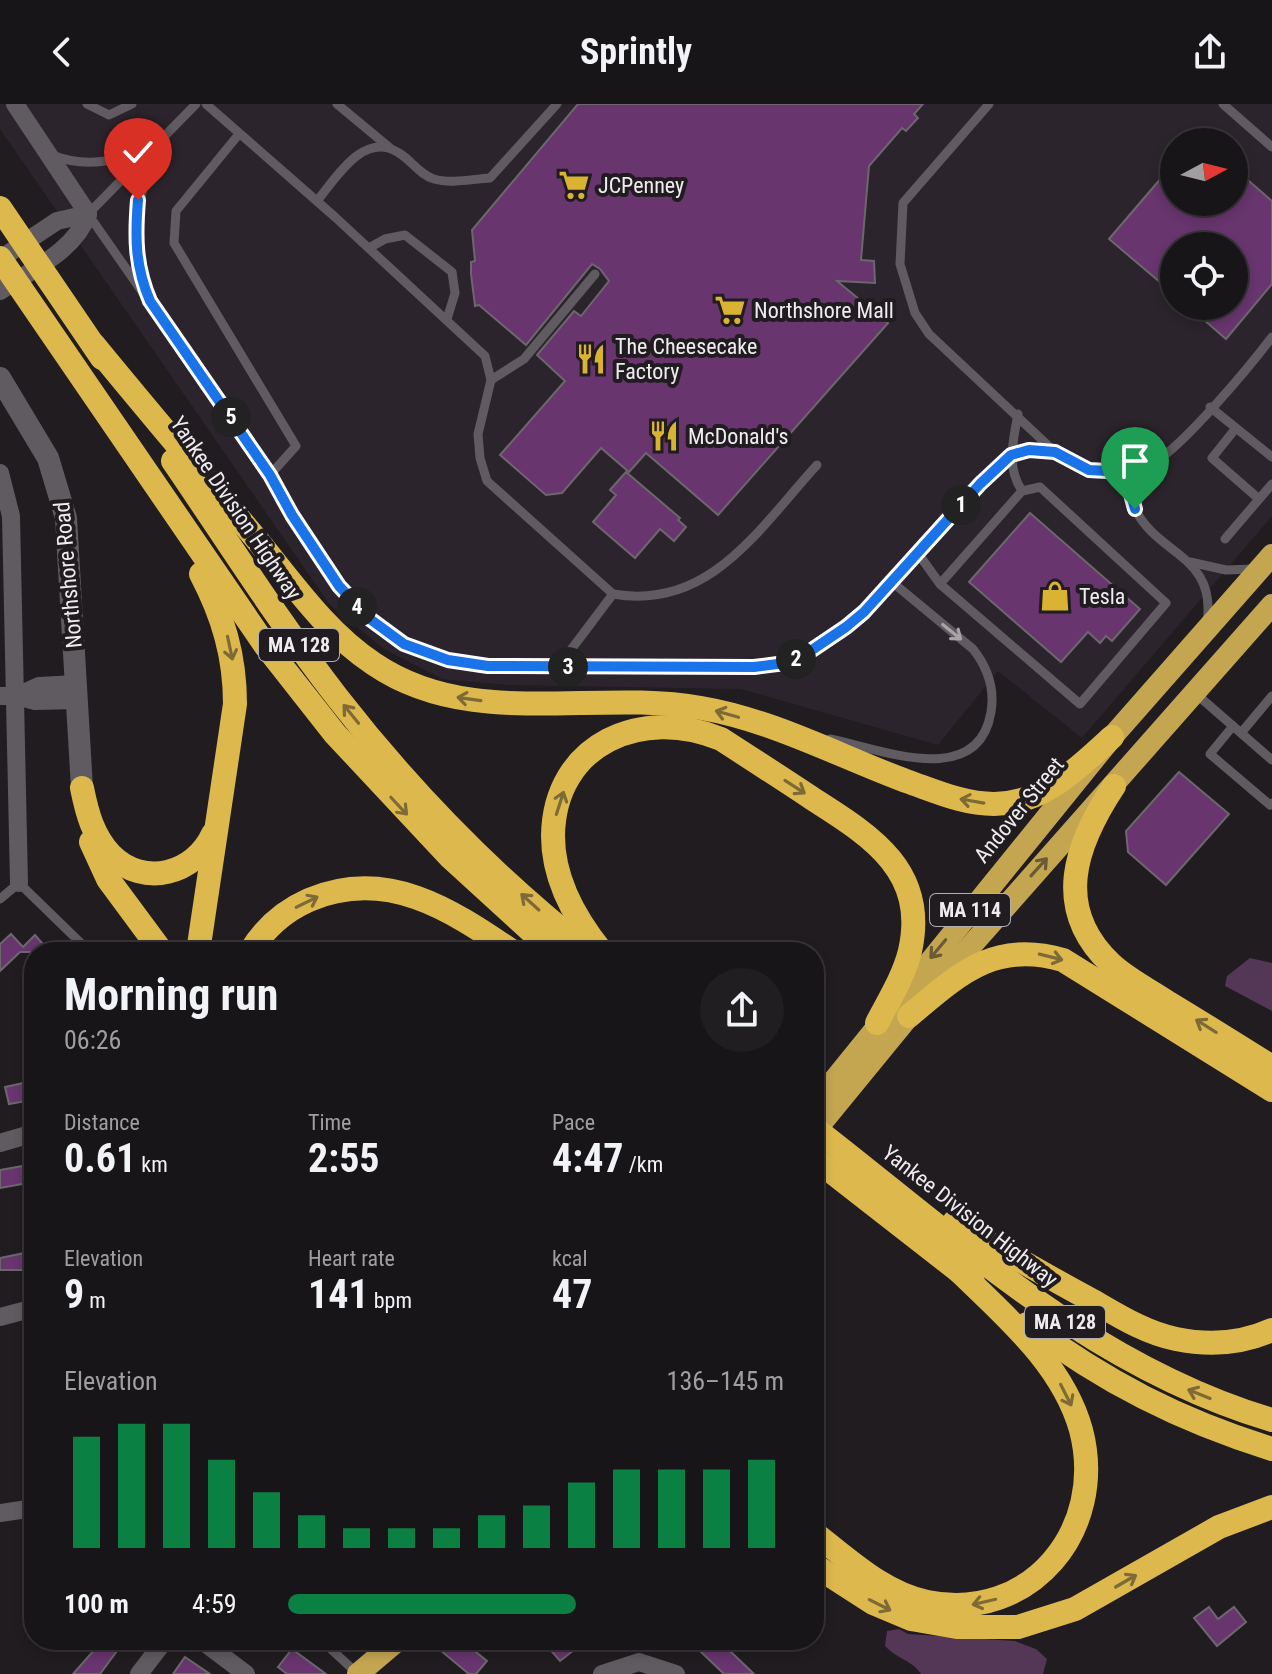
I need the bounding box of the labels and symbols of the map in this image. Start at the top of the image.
pin [104,118,172,200]
north arrow [1160,128,1248,216]
supermarket icon: JCPenney [557,168,591,202]
place label: JCPenney [598,173,684,198]
supermarket icon: Northshore Mall [713,293,747,327]
place label: Northshore Mall [754,298,894,323]
place label: The Cheesecake Factory [615,334,757,384]
restaurant icon: The Cheesecake Factory [574,342,608,376]
pin: 5 [211,397,251,437]
street label: Yankee Division Highway [165,412,307,604]
restaurant icon: McDonald's [647,419,681,453]
place label: McDonald's [688,424,789,449]
pin [1101,427,1169,509]
pin: 1 [941,485,981,525]
street label: Northshore Road [49,501,87,649]
shop icon: Tesla [1038,579,1072,613]
place label: Tesla [1079,584,1125,609]
pin: 4 [337,587,377,627]
one-way arrow [941,623,962,641]
road number: MA 128 [259,629,339,661]
one-way arrow [223,635,238,660]
pin: 2 [776,639,816,679]
pin: 3 [548,647,588,687]
one-way arrow [456,692,483,707]
one-way arrow [342,704,359,725]
one-way arrow [715,706,741,721]
street label: Andover Street [969,752,1069,868]
one-way arrow [784,779,806,796]
one-way arrow [553,791,568,816]
one-way arrow [960,793,985,808]
one-way arrow [390,795,408,815]
one-way arrow [1029,858,1047,878]
one-way arrow [520,893,540,911]
one-way arrow [295,894,319,909]
road number: MA 114 [930,894,1010,926]
one-way arrow [929,938,947,959]
one-way arrow [1037,951,1063,966]
one-way arrow [1195,1017,1218,1033]
street label: Yankee Division Highway [878,1140,1062,1292]
road number: MA 128 [1025,1306,1105,1338]
one-way arrow [1058,1382,1074,1406]
one-way arrow [1187,1385,1212,1400]
one-way arrow [1114,1573,1137,1589]
one-way arrow [972,1595,997,1610]
one-way arrow [868,1598,892,1614]

